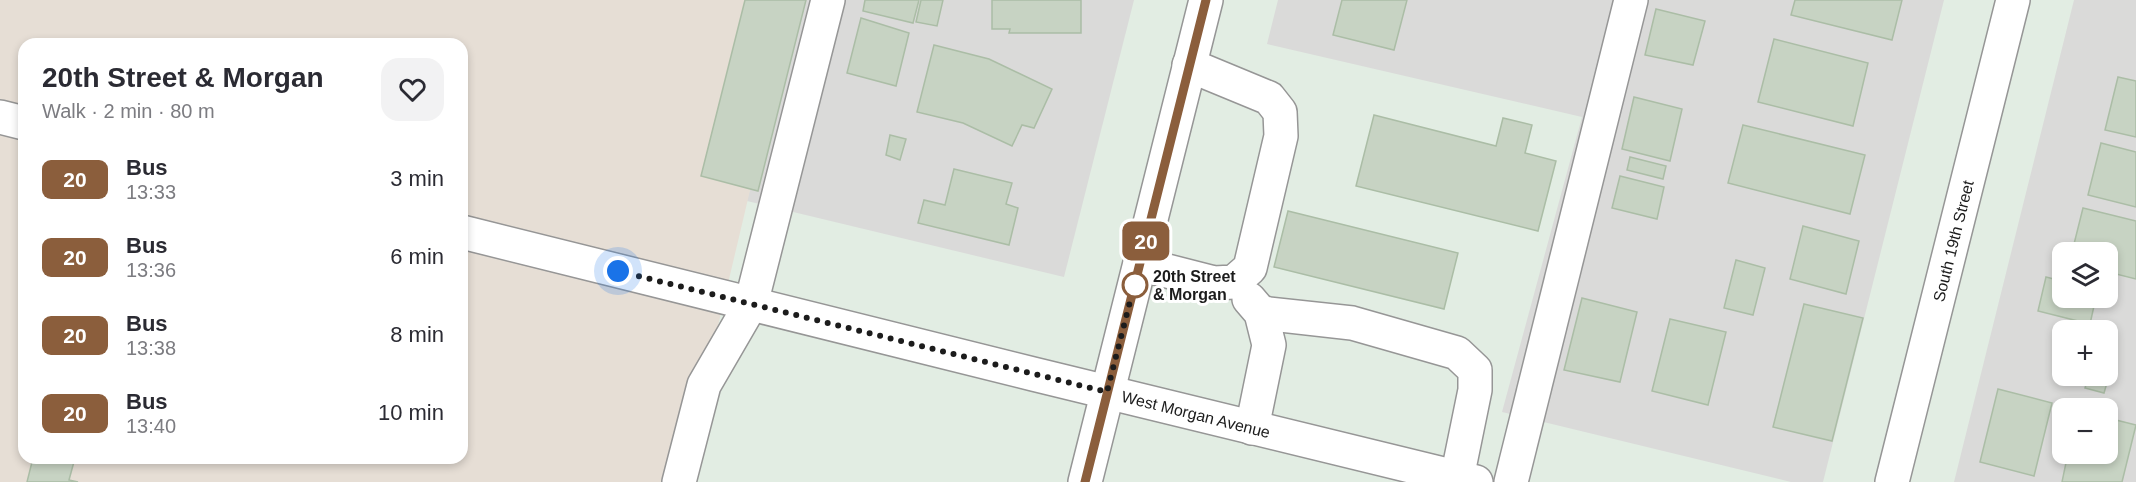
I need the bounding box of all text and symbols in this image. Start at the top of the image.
button: heart [381,58,444,121]
text: 20th Street & Morgan [42,62,324,93]
text: Walk · 2 min · 80 m [42,100,215,122]
text: Bus [126,155,168,180]
text: 3 min [390,166,444,191]
text: 20 [63,168,87,191]
street label: South 19th Street [1930,178,1977,304]
text: 13:33 [126,181,176,203]
line badge: 20 [1119,222,1173,260]
text: 20 [1134,230,1158,253]
text: Bus [126,233,168,258]
map controls [2052,242,2118,464]
button: layers [2052,242,2118,308]
text: 6 min [390,244,444,269]
text: 20 [63,246,87,269]
your location [603,256,633,286]
text: 13:36 [126,259,176,281]
place label: 20th Street & Morgan [1153,268,1236,303]
marker: 20th Street & Morgan [1122,272,1148,298]
text: Bus [126,311,168,336]
button: + [2052,320,2118,386]
text: 8 min [390,322,444,347]
text: 20 [63,324,87,347]
text: 13:38 [126,337,176,359]
street label: West Morgan Avenue [1120,388,1272,441]
text: Bus [126,389,168,414]
button: − [2052,398,2118,464]
text: 10 min [378,400,444,425]
text: 20 [63,402,87,425]
text: 13:40 [126,415,176,437]

